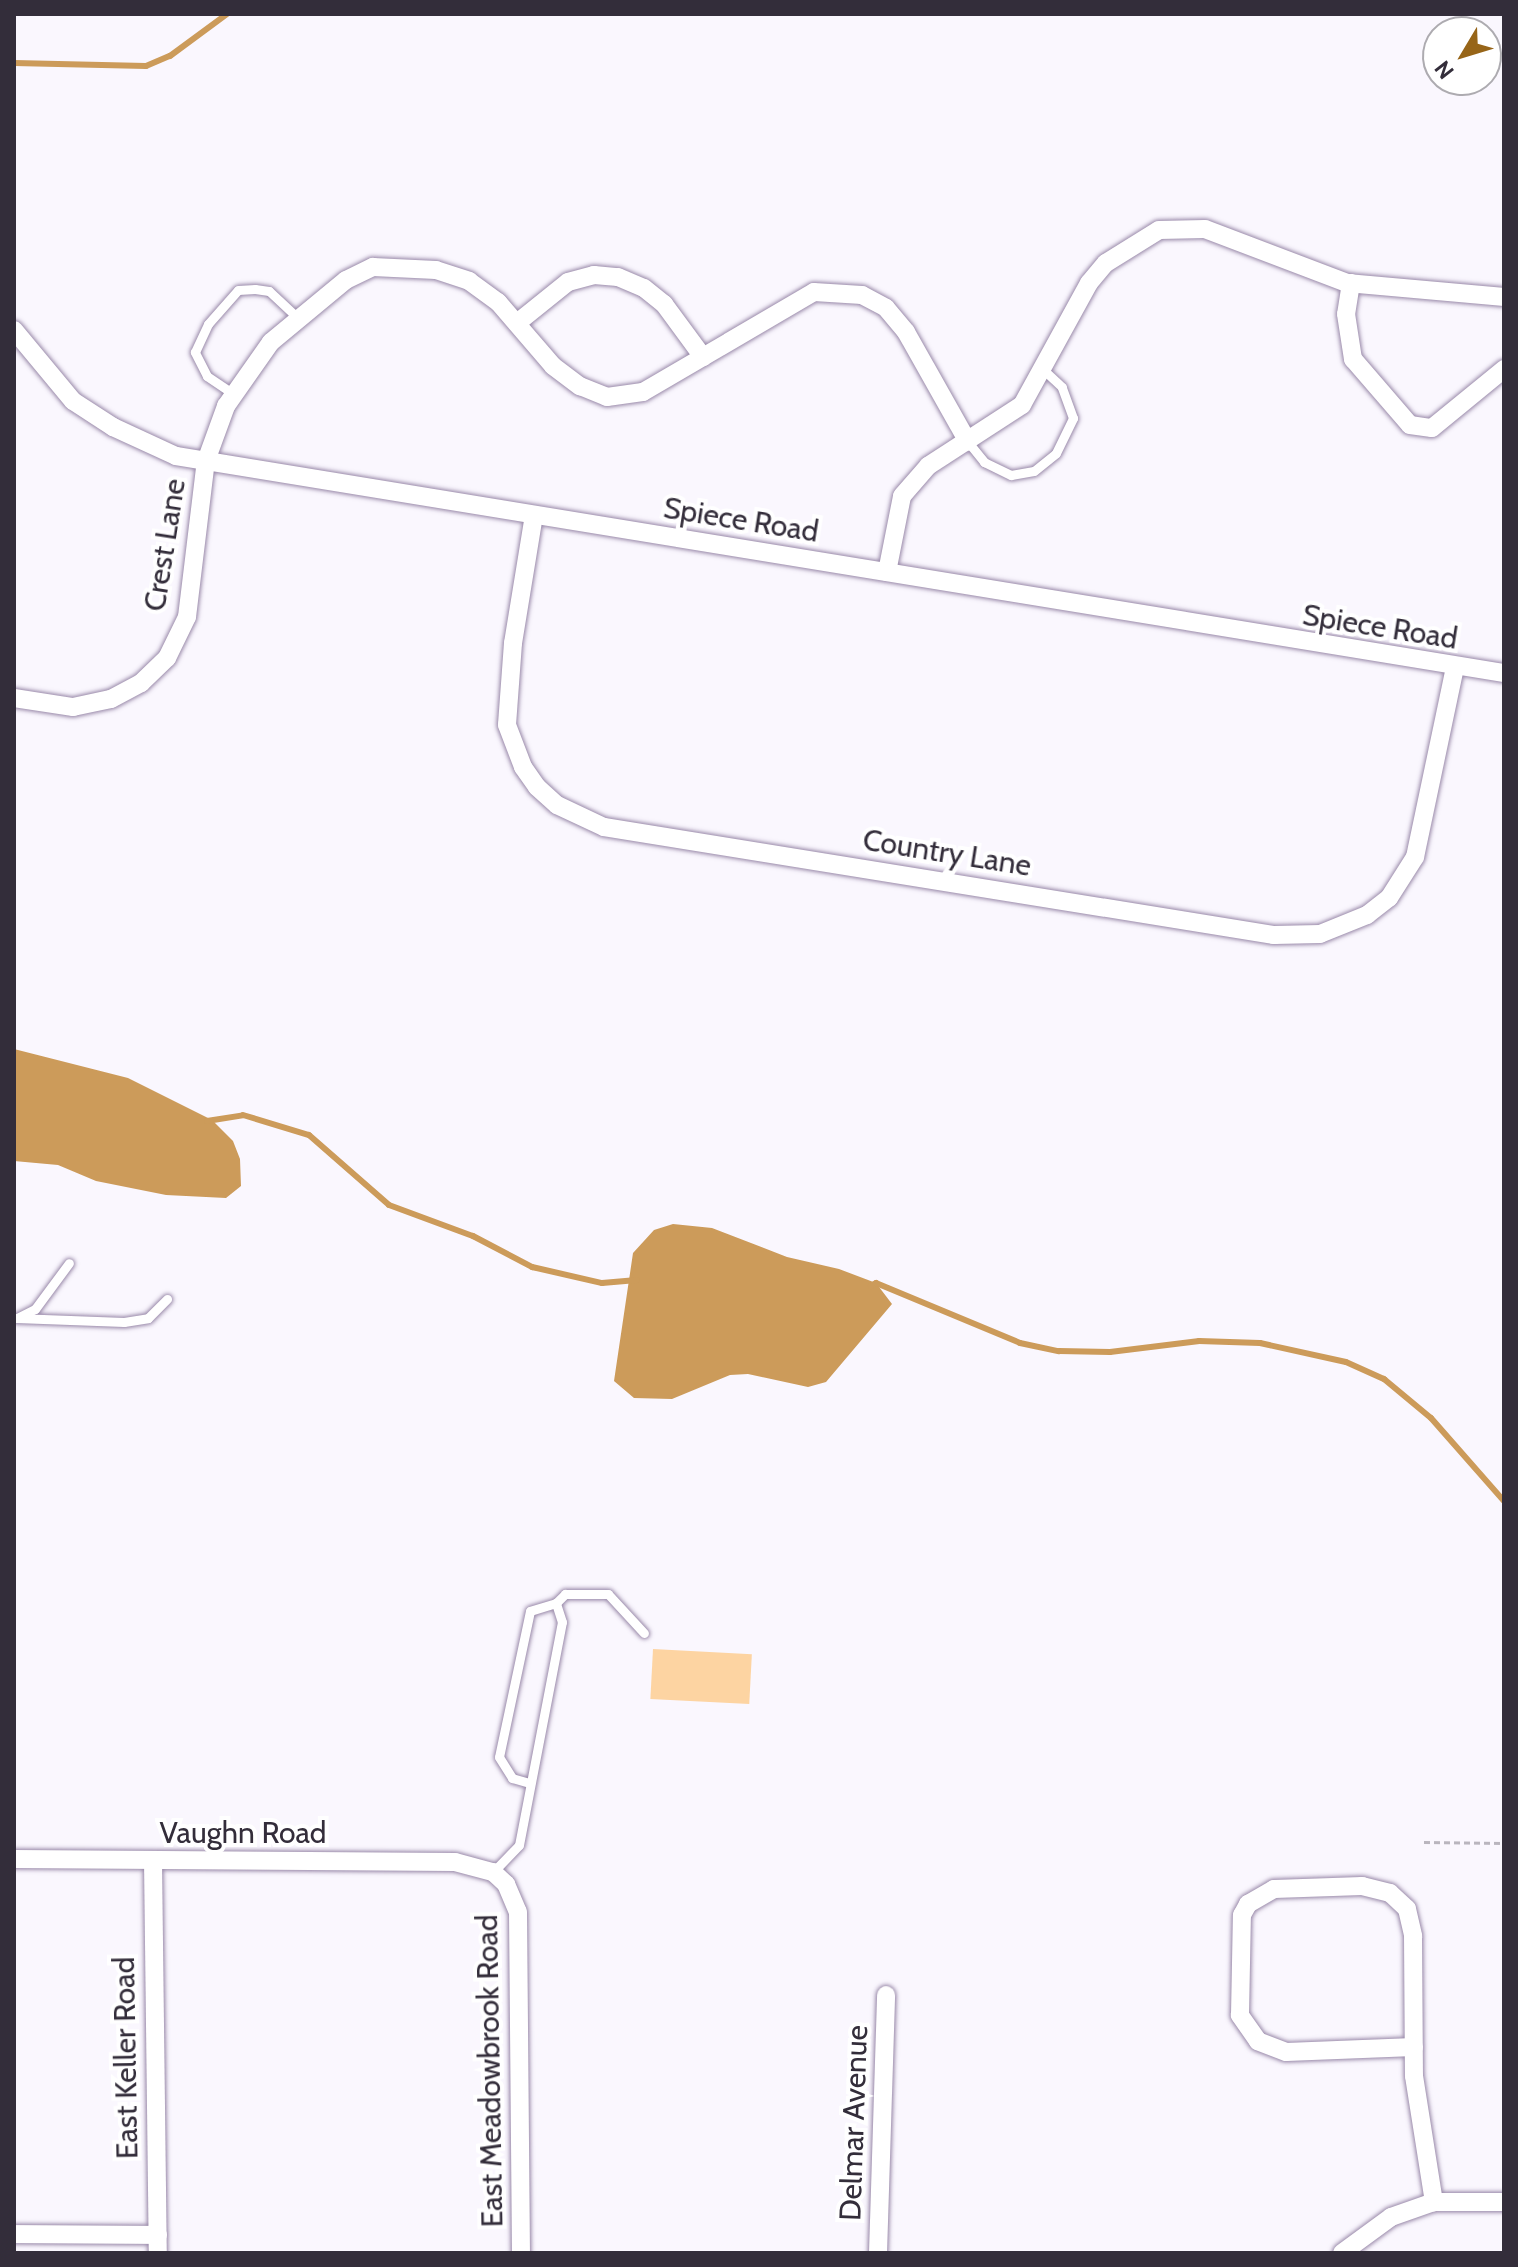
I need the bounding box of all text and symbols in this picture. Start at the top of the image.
north arrow [1422,16,1502,96]
text: N [1429,55,1460,84]
street label: Crest Lane [137,476,193,614]
street label: Spiece Road [661,490,821,550]
street label: Spiece Road [1300,597,1460,657]
street label: Country Lane [860,822,1034,884]
street label: Vaughn Road [159,1815,327,1851]
street label: East Meadowbrook Road [469,1914,511,2228]
street label: East Keller Road [106,1957,146,2159]
street label: Delmar Avenue [833,2024,875,2222]

